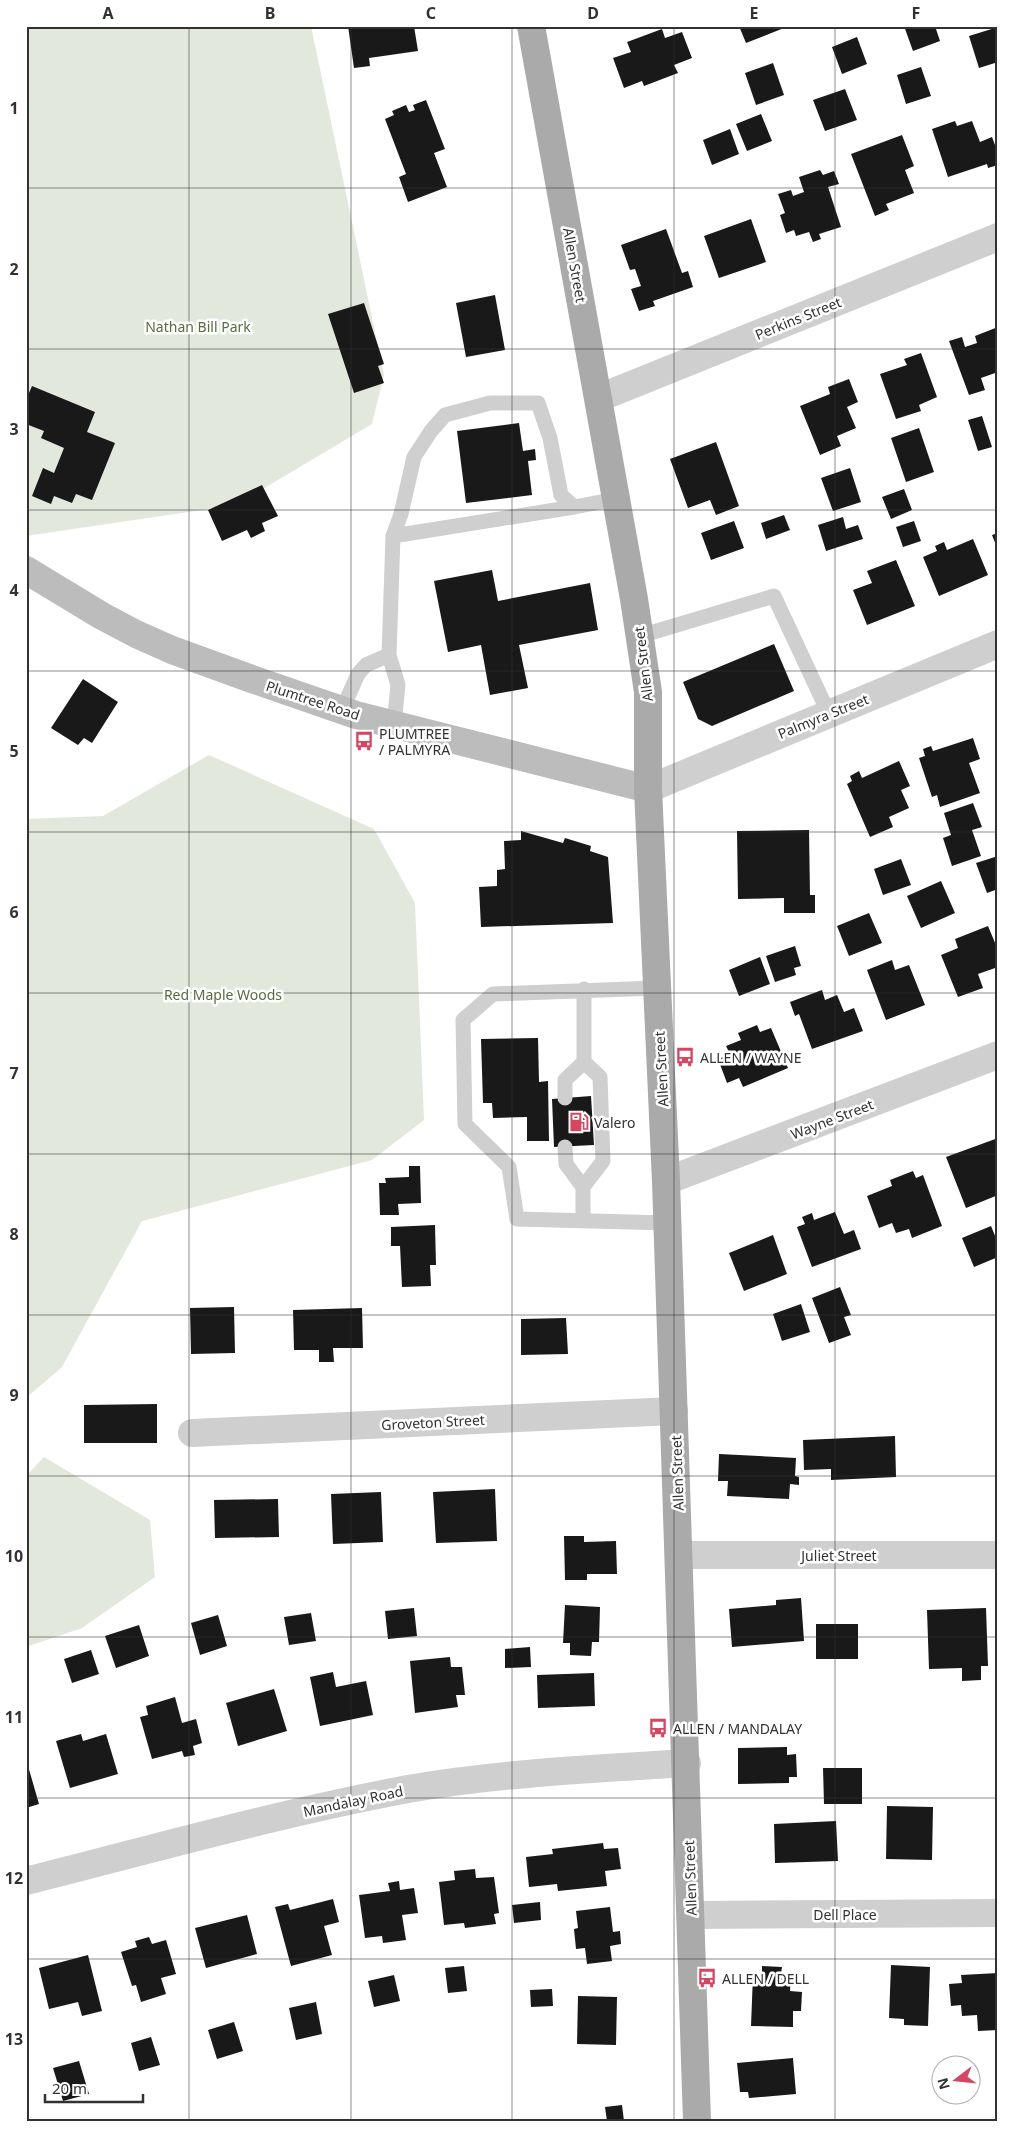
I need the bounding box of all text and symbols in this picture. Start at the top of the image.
text: A [102,2,114,24]
text: B [265,2,275,24]
text: C [426,2,436,24]
text: D [587,2,599,24]
text: E [750,2,759,24]
text: F [912,2,920,24]
text: 1 [9,97,19,119]
street label: Allen Street [559,226,591,304]
text: 2 [9,258,19,280]
street label: Perkins Street [752,292,844,344]
park label: Nathan Bill Park [145,317,251,336]
text: 3 [9,418,19,440]
text: 4 [9,579,19,601]
street label: Allen Street [629,625,657,703]
street label: Plumtree Road [264,676,362,724]
street label: Palmyra Street [775,689,871,743]
place label: PLUMTREE / PALMYRA [379,724,450,759]
bus stop icon: PLUMTREE / PALMYRA [353,730,375,752]
text: 5 [9,740,19,762]
text: 6 [9,901,19,923]
park label: Red Maple Woods [164,985,282,1004]
street label: Allen Street [650,1031,672,1107]
bus stop icon: ALLEN / WAYNE [674,1046,696,1068]
place label: ALLEN / WAYNE [700,1048,801,1067]
text: 7 [9,1062,19,1084]
street label: Wayne Street [788,1095,876,1143]
fuel station icon: Valero [568,1111,590,1133]
place label: Valero [594,1113,635,1132]
text: 8 [9,1223,19,1245]
text: 9 [9,1384,19,1406]
street label: Groveton Street [381,1410,485,1434]
street label: Allen Street [666,1435,688,1511]
text: 10 [5,1545,23,1567]
street label: Juliet Street [799,1546,877,1565]
text: 11 [5,1706,23,1728]
bus stop icon: ALLEN / MANDALAY [647,1717,669,1739]
place label: ALLEN / MANDALAY [673,1719,802,1738]
street label: Mandalay Road [301,1781,405,1821]
street label: Allen Street [679,1840,701,1916]
text: 12 [5,1867,23,1889]
street label: Dell Place [813,1905,877,1924]
bus stop icon: ALLEN / DELL [696,1967,718,1989]
place label: ALLEN / DELL [722,1969,809,1988]
text: 13 [5,2028,23,2050]
north arrow [932,2054,982,2104]
scale bar [45,2072,142,2104]
text: N [932,2076,954,2092]
text: 20 m [52,2078,87,2098]

